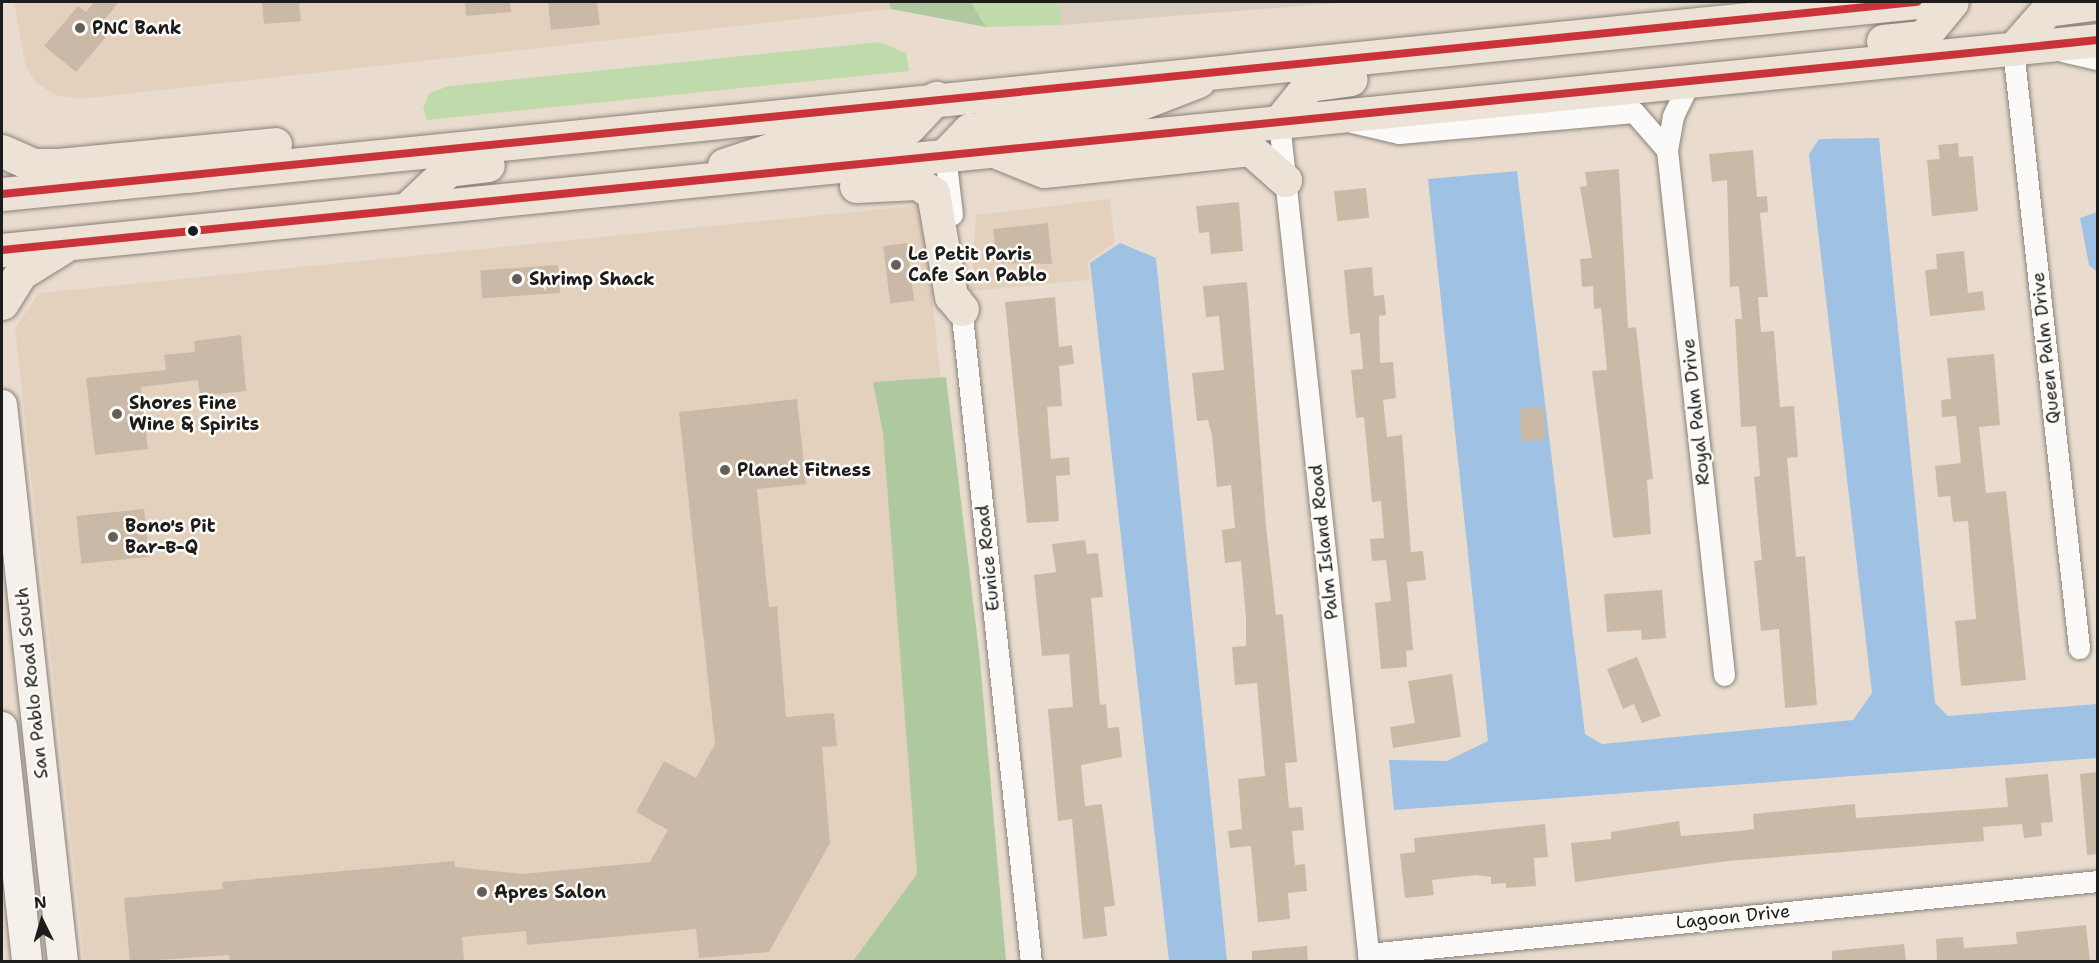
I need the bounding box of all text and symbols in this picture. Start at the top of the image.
place label: PNC Bank [92,17,181,39]
marker: PNC Bank [73,21,87,35]
unlabelled marker [187,225,199,237]
place label: Le Petit Paris Cafe San Pablo [908,244,1047,286]
marker: Le Petit Paris Cafe San Pablo [889,258,903,272]
place label: Shrimp Shack [529,268,655,290]
street label: Queen Palm Drive [2027,271,2065,425]
marker: Shrimp Shack [510,272,524,286]
street label: Royal Palm Drive [1678,337,1714,487]
place label: Shores Fine Wine & Spirits [129,393,259,436]
marker: Shores Fine Wine & Spirits [110,407,124,421]
place label: Planet Fitness [737,459,871,481]
marker: Planet Fitness [718,463,732,477]
street label: Palm Island Road [1305,463,1343,621]
street label: Eunice Road [972,504,1004,612]
place label: Bono's Pit Bar-B-Q [125,516,215,558]
marker: Bono's Pit Bar-B-Q [106,530,120,544]
street label: San Pablo Road South [11,586,53,780]
place label: Apres Salon [494,881,606,903]
marker: Apres Salon [475,885,489,899]
north arrow [12,891,72,951]
text: N [33,892,48,914]
street label: Lagoon Drive [1675,900,1791,934]

